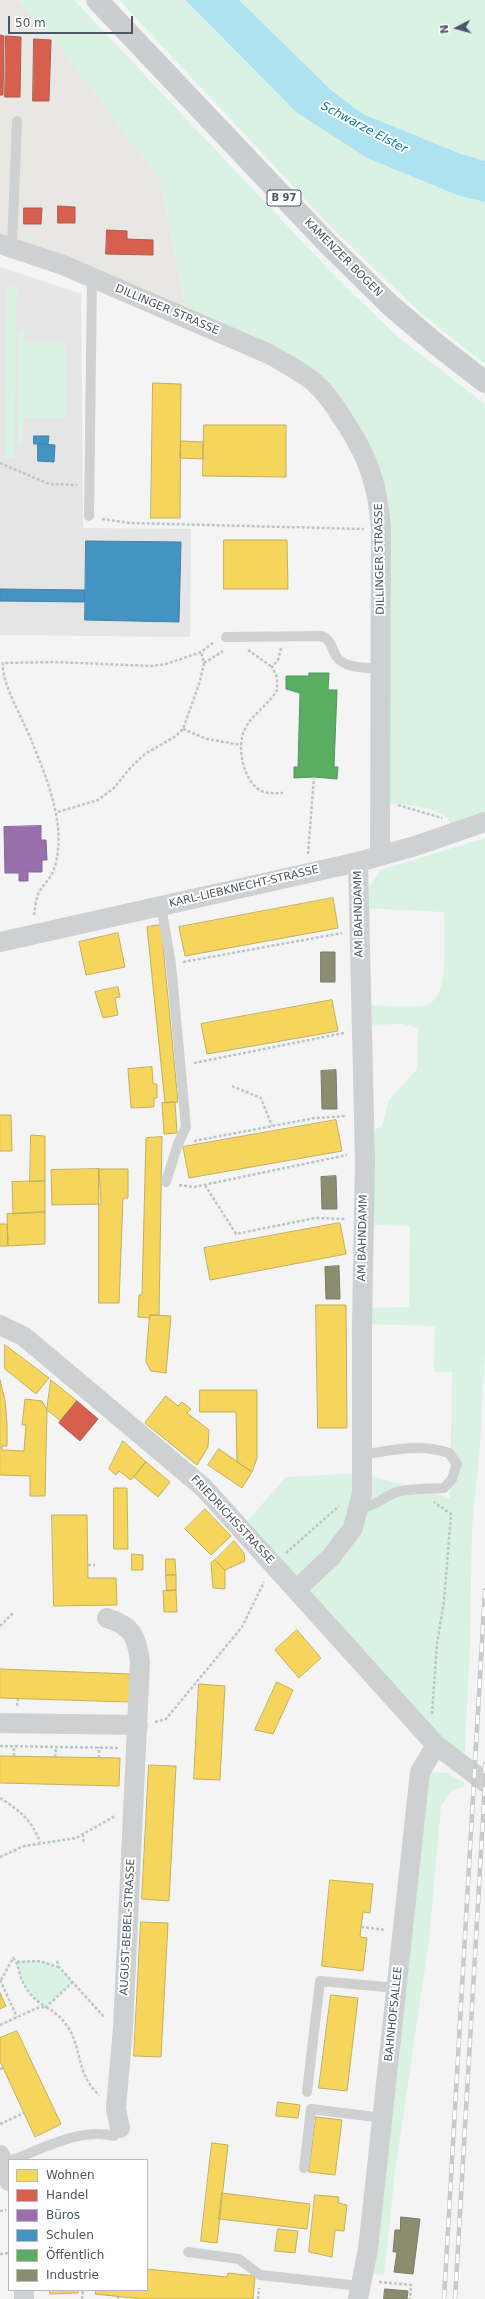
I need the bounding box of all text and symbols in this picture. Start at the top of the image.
scale bar [10,8,135,34]
north arrow [437,8,477,48]
text: 50 m [15,16,46,30]
text: N [438,24,452,35]
water label: Schwarze Elster [318,99,410,157]
road number: B 97 [267,190,301,206]
street label: KAMENZER BOGEN [301,216,385,300]
street label: DILLINGER STRASSE [113,282,221,338]
street label: DILLINGER STRASSE [372,503,388,615]
street label: KARL-LIEBKNECHT-STRASSE [168,863,320,911]
street label: AM BAHNDAMM [352,870,366,958]
street label: AM BAHNDAMM [356,1194,370,1282]
street label: FRIEDRICHSSTRASSE [188,1473,276,1567]
street label: AUGUST-BEBEL-STRASSE [118,1858,138,1996]
street label: BAHNHOFSALLEE [382,1966,406,2062]
legend [8,2159,148,2291]
text: Wohnen [46,2168,95,2182]
text: Handel [46,2188,88,2202]
text: Büros [46,2208,80,2222]
text: Schulen [46,2228,94,2242]
text: Öffentlich [46,2248,104,2262]
text: Industrie [46,2268,99,2282]

